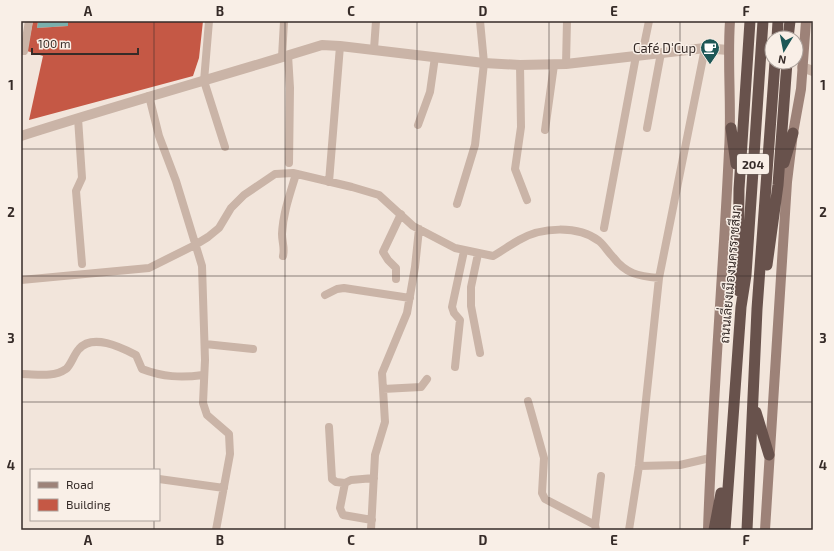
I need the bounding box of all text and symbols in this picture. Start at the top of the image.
text: A [84,3,93,19]
text: B [216,3,224,19]
text: C [347,3,355,19]
text: D [479,3,488,19]
text: E [610,3,618,19]
text: F [742,3,750,19]
scale bar [32,30,138,56]
north arrow [764,30,804,70]
text: 100 m [38,36,70,50]
cafe icon: Café D'Cup [699,37,721,65]
place label: Café D'Cup [633,40,696,56]
text: N [777,53,787,67]
text: 1 [8,77,14,93]
text: 1 [820,77,826,93]
road number: 204 [737,154,769,174]
text: 2 [7,204,15,220]
street label: ถนนเลี่ยงเมืองนครราชสีมา [712,204,744,344]
text: 2 [819,204,827,220]
text: 3 [7,330,15,346]
text: 3 [819,330,827,346]
text: 4 [7,457,15,473]
text: 4 [819,457,827,473]
legend [30,469,160,521]
text: Road [66,477,94,491]
text: Building [66,497,111,511]
text: A [84,532,93,548]
text: B [216,532,224,548]
text: C [347,532,355,548]
text: D [479,532,488,548]
text: E [610,532,618,548]
text: F [742,532,750,548]

